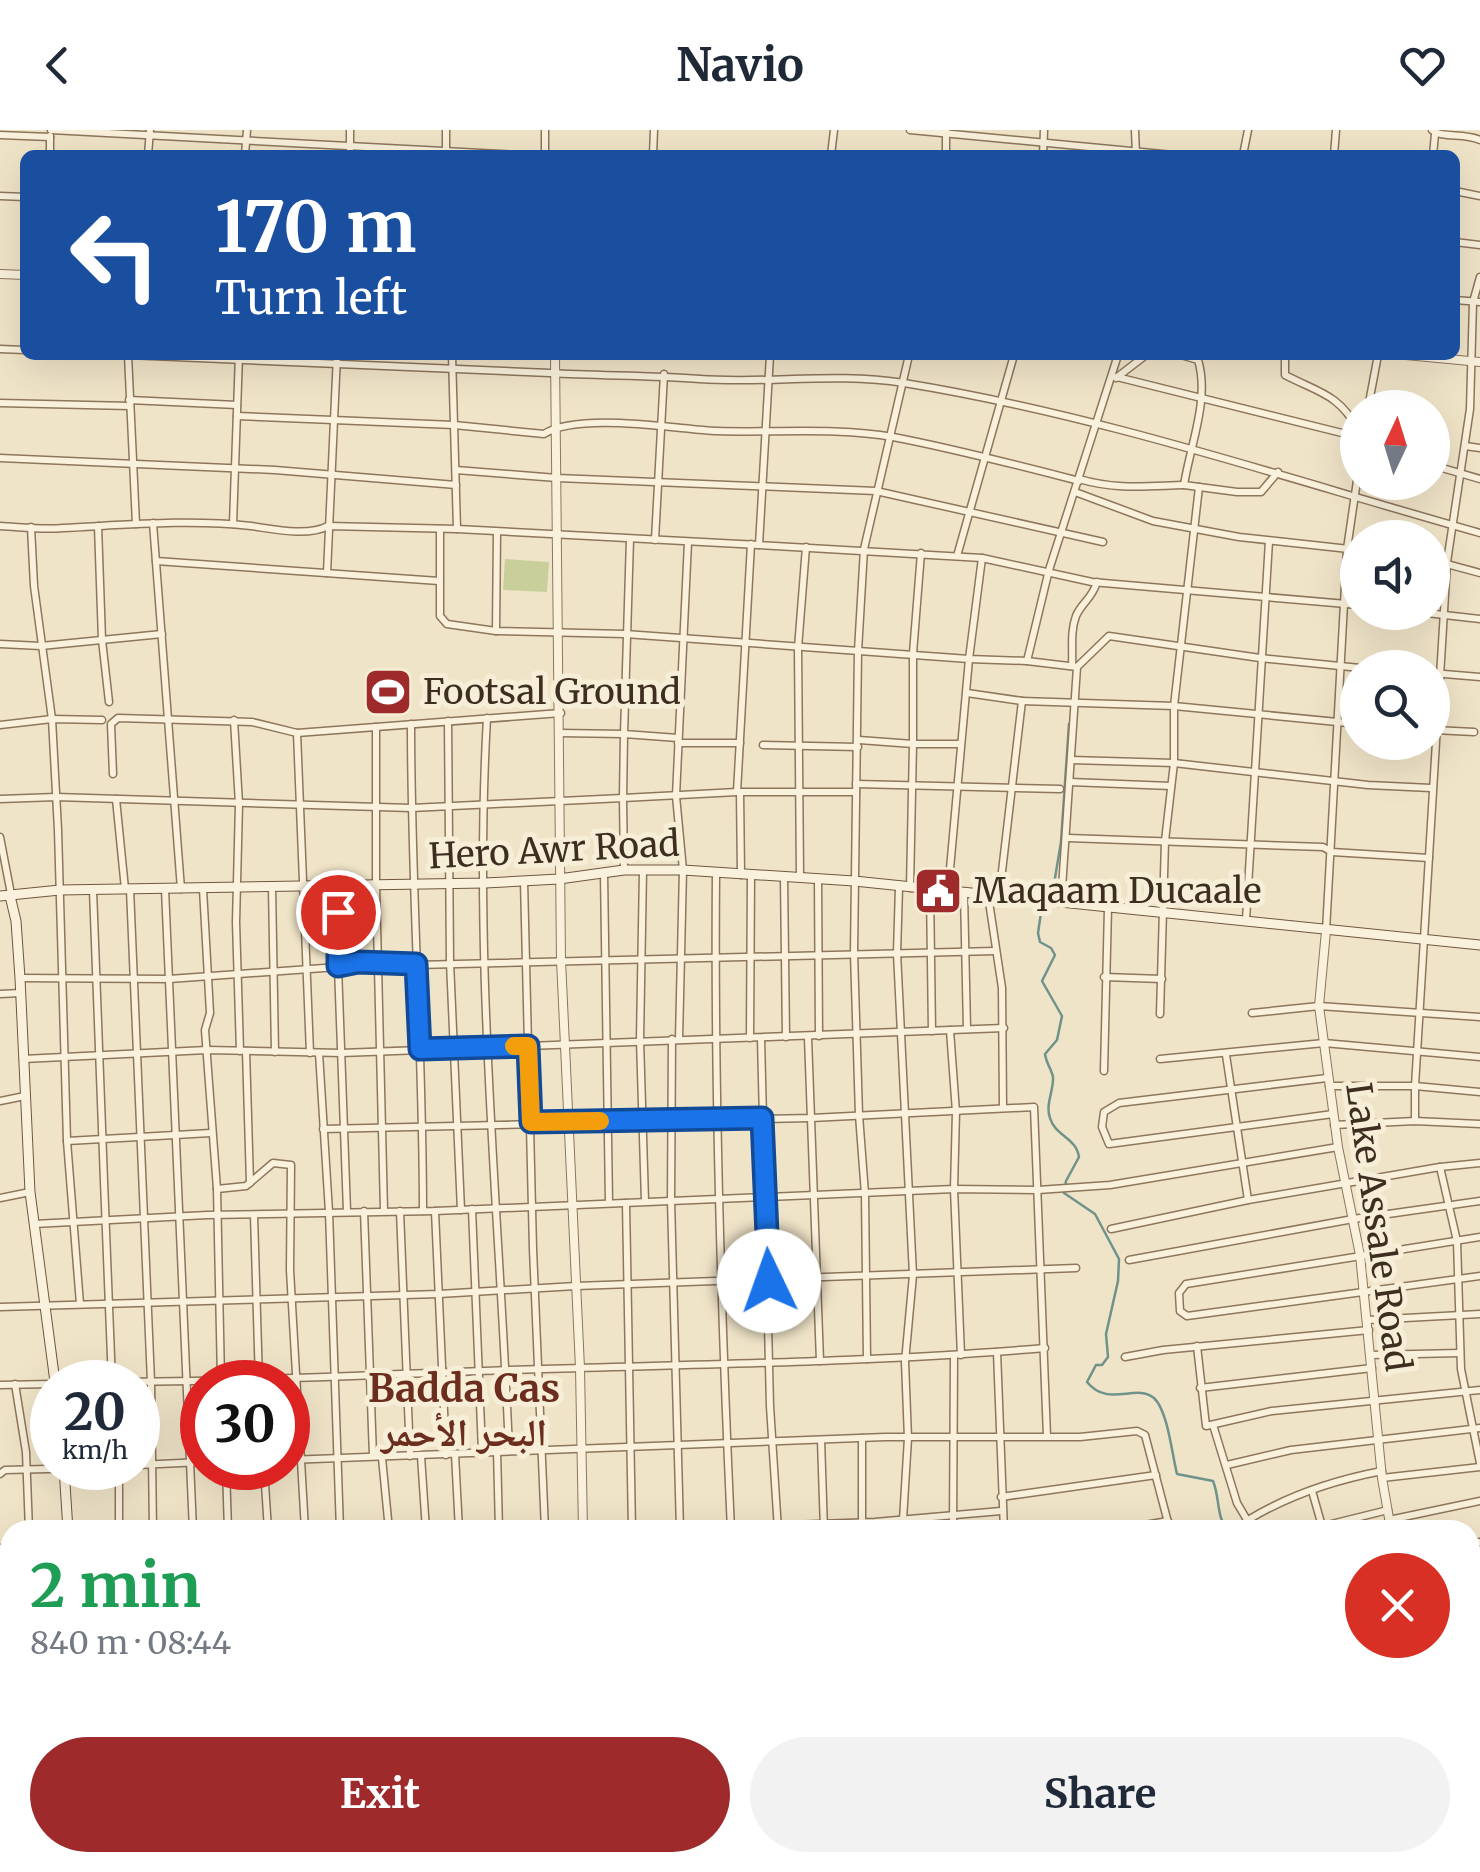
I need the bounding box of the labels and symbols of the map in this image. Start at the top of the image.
north arrow [1340,390,1450,500]
sports icon: Footsal Ground [362,666,414,718]
place label: Footsal Ground [423,670,681,714]
street label: Hero Awr Road [427,821,681,879]
public building icon: Maqaam Ducaale [912,865,964,917]
place label: Maqaam Ducaale [973,869,1262,913]
pin [296,870,381,955]
street label: Lake Assale Road [1336,1080,1420,1374]
position arrow [717,1229,821,1333]
speed limit sign: 30 [180,1360,310,1490]
district label: Badda Cas البحر الأحمر [368,1365,560,1456]

